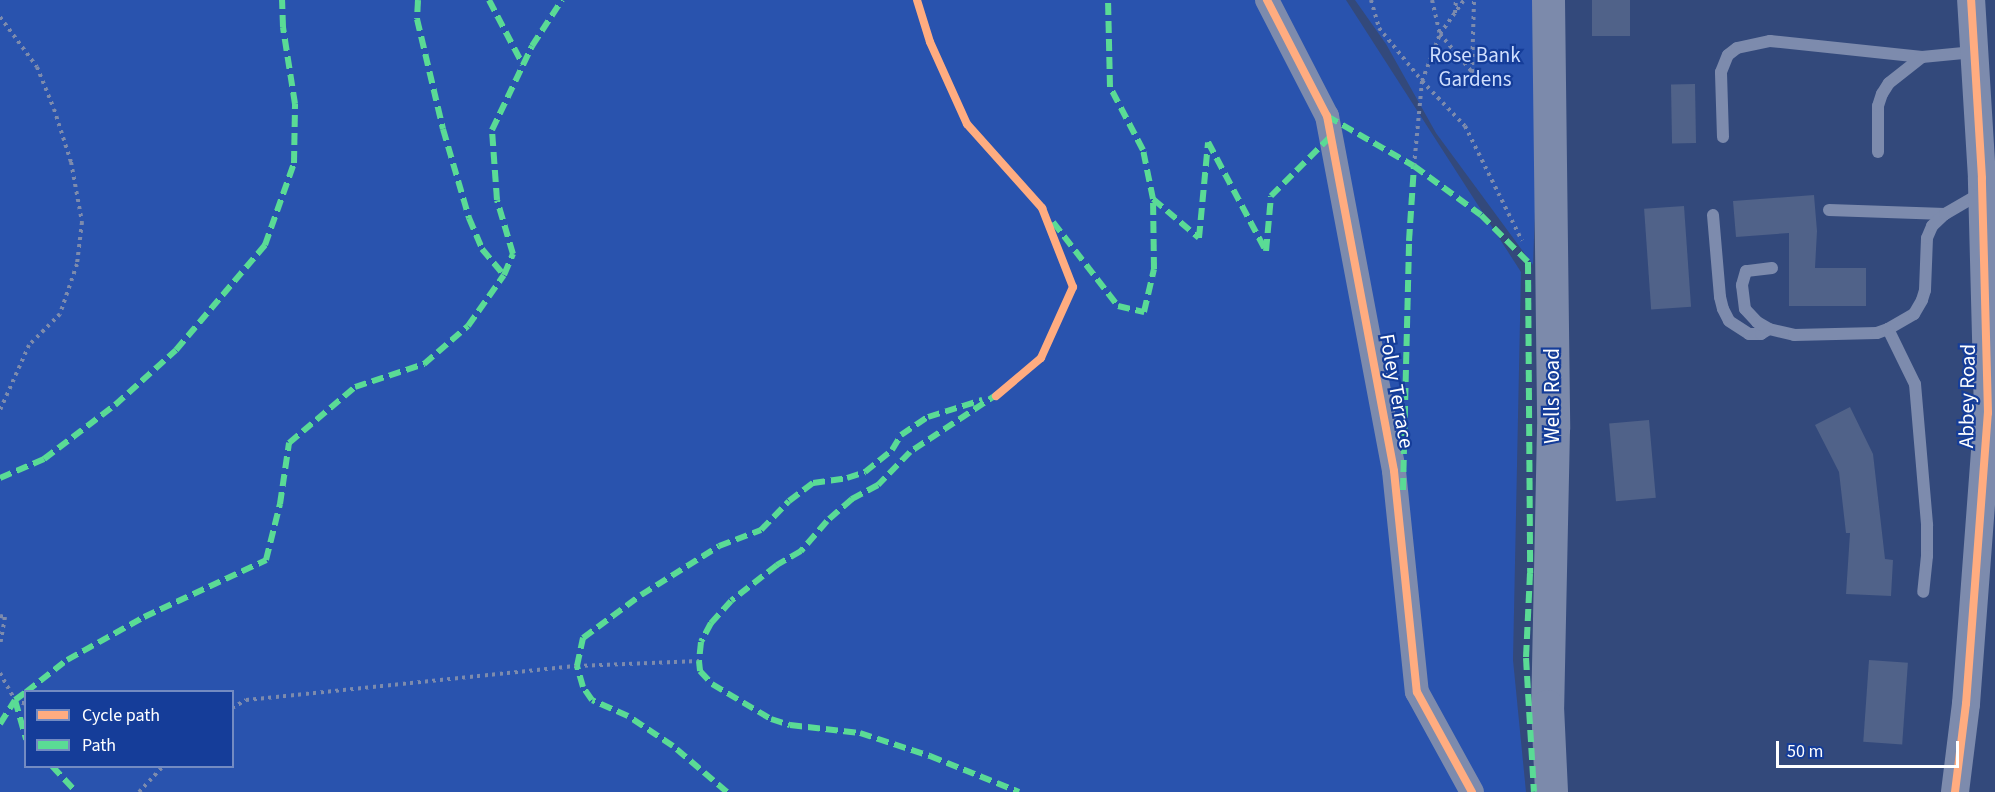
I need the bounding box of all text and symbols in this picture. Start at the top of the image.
park label: Rose Bank Gardens [1429,42,1521,92]
street label: Foley Terrace [1375,332,1419,450]
street label: Abbey Road [1953,344,1981,448]
street label: Wells Road [1539,348,1565,444]
legend [24,690,234,768]
text: Cycle path [82,703,160,728]
scale bar [1779,729,1962,767]
text: Path [82,733,116,758]
text: 50 m [1787,739,1823,764]

